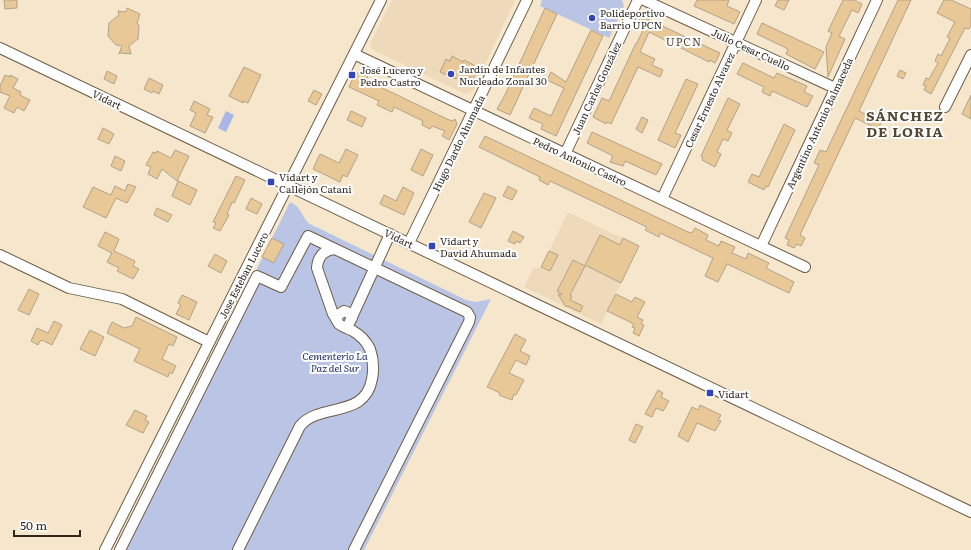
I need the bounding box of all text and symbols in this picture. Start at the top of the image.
place label: Polideportivo Barrio UPCN [600,5,665,32]
marker: Polideportivo Barrio UPCN [587,13,597,23]
street label: Julio Cesar Cuello [709,24,793,74]
district label: UPCN [666,33,702,49]
street label: Juan Carlos González [568,39,624,137]
street label: Cesar Ernesto Alvarez [680,50,738,150]
street label: Argentino Antonio Balmaceda [782,54,856,191]
place label: Jardín de Infantes Nucleado Zonal 30 [459,61,547,88]
place label: José Lucero y Pedro Castro [360,62,424,89]
marker: Jardín de Infantes Nucleado Zonal 30 [446,69,456,79]
marker: José Lucero y Pedro Castro [347,70,357,80]
street label: Vidart [90,86,124,112]
street label: Hugo Dardo Ahumada [428,92,488,194]
district label: SÁNCHEZ DE LORIA [866,105,944,141]
street label: Pedro Antonio Castro [531,133,629,189]
place label: Vidart y Callejón Catani [279,169,352,196]
marker: Vidart y Callejón Catani [266,177,276,187]
street label: Vidart [382,225,416,251]
street label: Jose Esteban Lucero [215,229,271,321]
place label: Vidart y David Ahumada [440,233,517,260]
marker: Vidart y David Ahumada [427,241,437,251]
park label: Cementerio La Paz del Sur [302,348,368,375]
place label: Vidart [718,386,749,401]
marker: Vidart [705,388,715,398]
scale bar [14,512,80,538]
text: 50 m [20,516,47,534]

